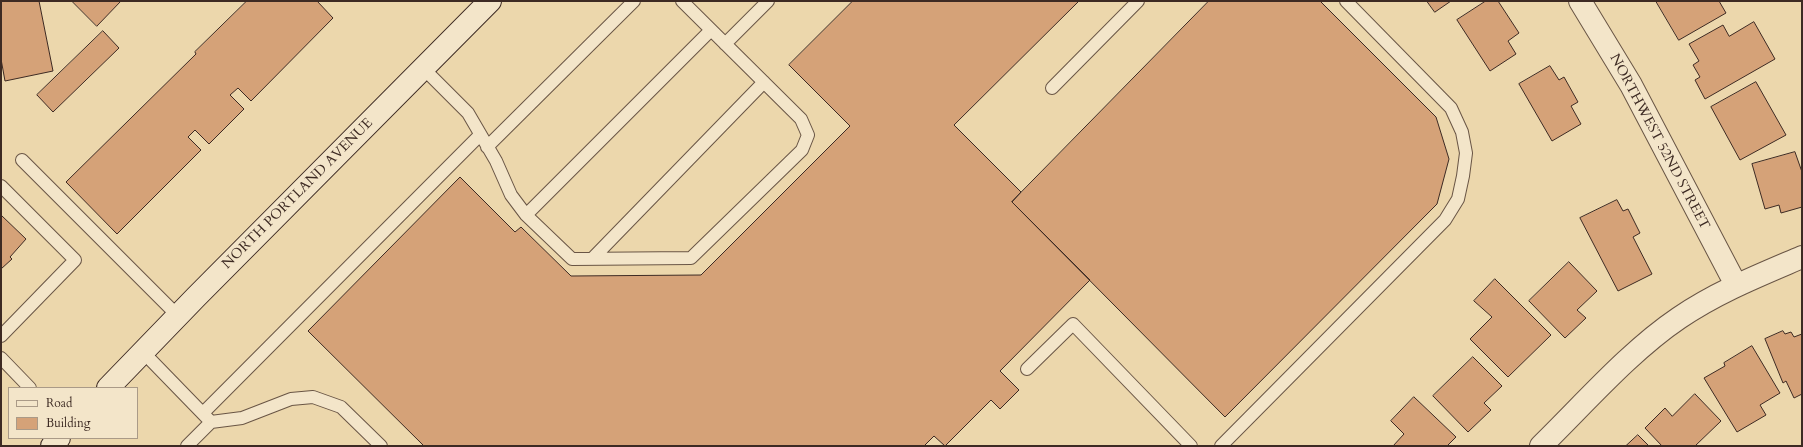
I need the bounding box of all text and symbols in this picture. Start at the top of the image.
street label: NORTHWEST 52ND STREET [1605,51,1713,233]
street label: NORTH PORTLAND AVENUE [219,115,377,273]
legend [8,387,138,439]
text: Road [46,395,72,411]
text: Building [46,415,90,431]

